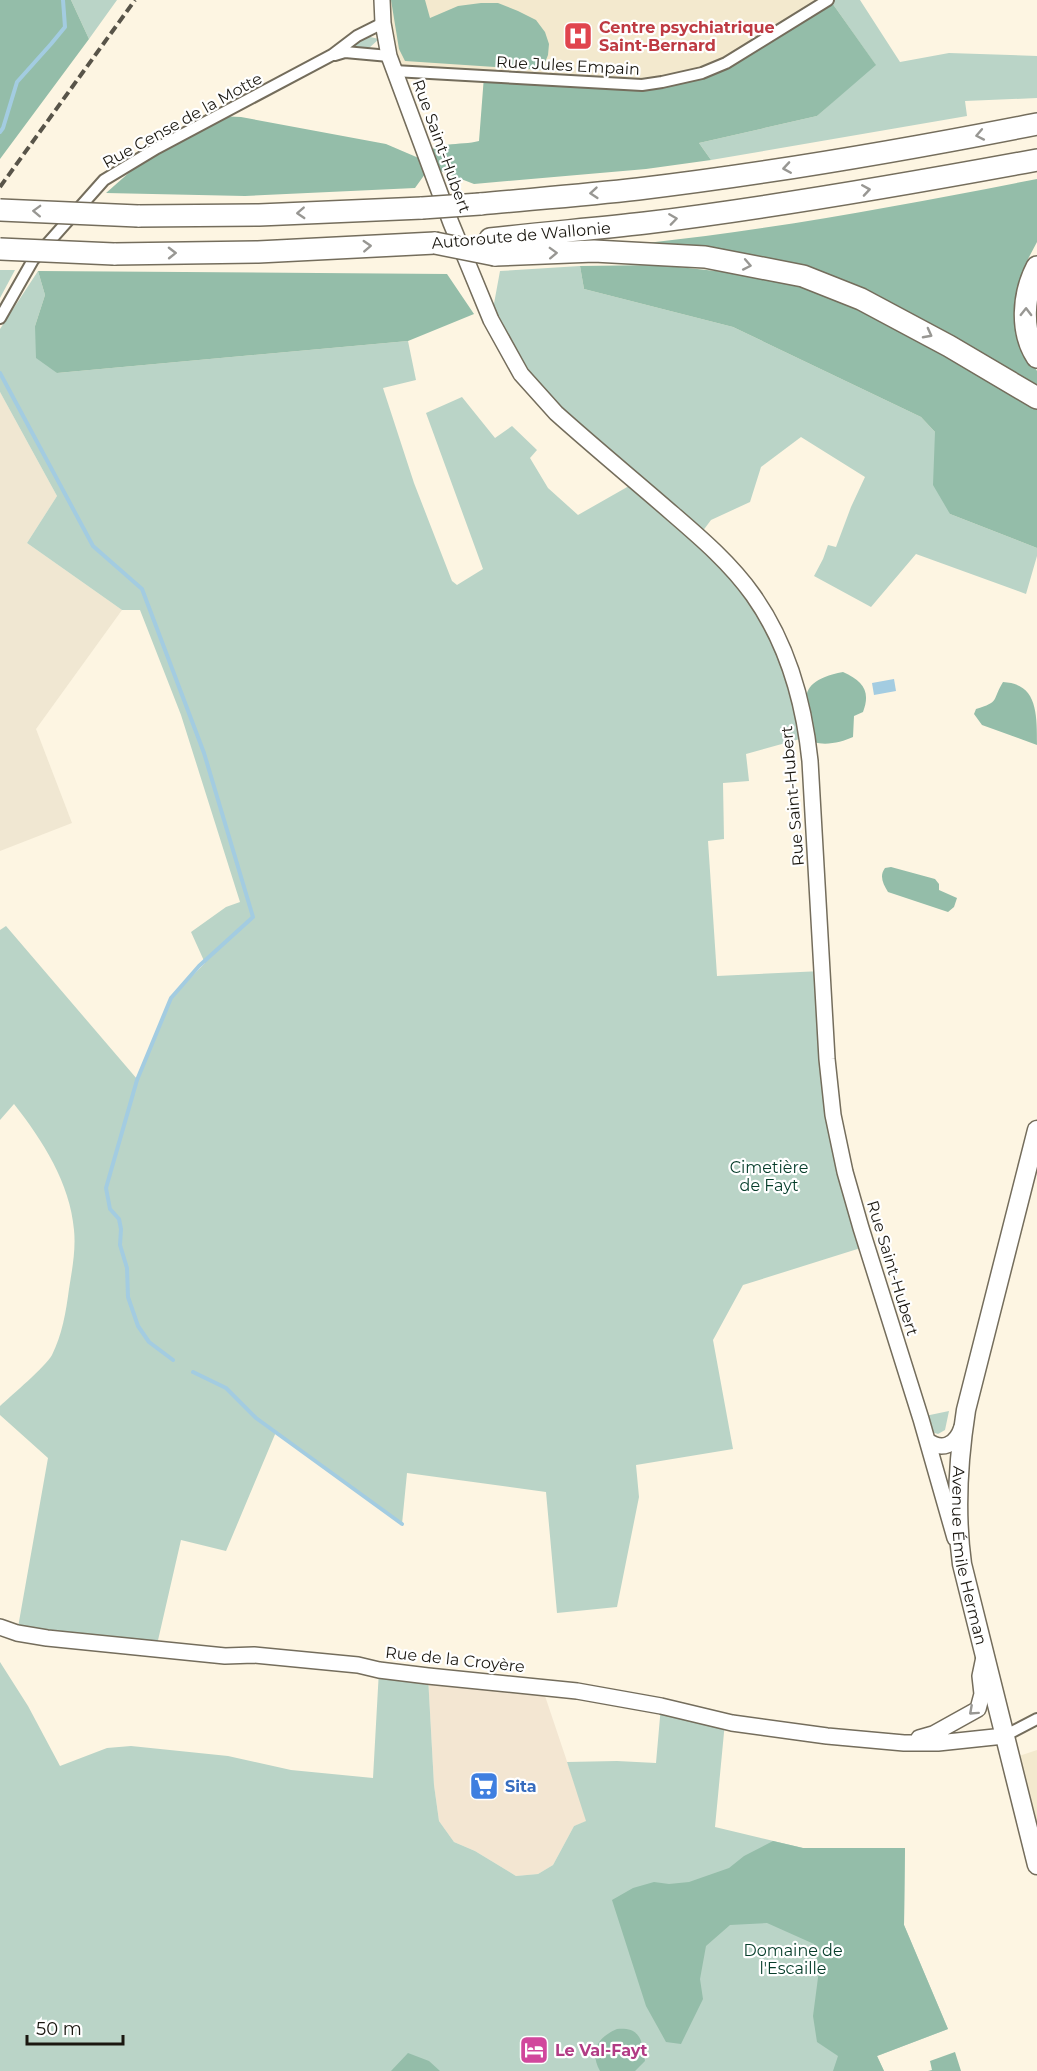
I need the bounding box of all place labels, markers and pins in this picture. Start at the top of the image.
place label: Centre psychiatrique Saint-Bernard [599,18,775,55]
hospital icon: Centre psychiatrique Saint-Bernard [562,20,594,52]
supermarket icon: Sita [468,1770,500,1802]
place label: Sita [505,1777,537,1796]
hotel icon: Le Val-Fayt [518,2034,550,2066]
place label: Le Val-Fayt [555,2041,648,2060]

